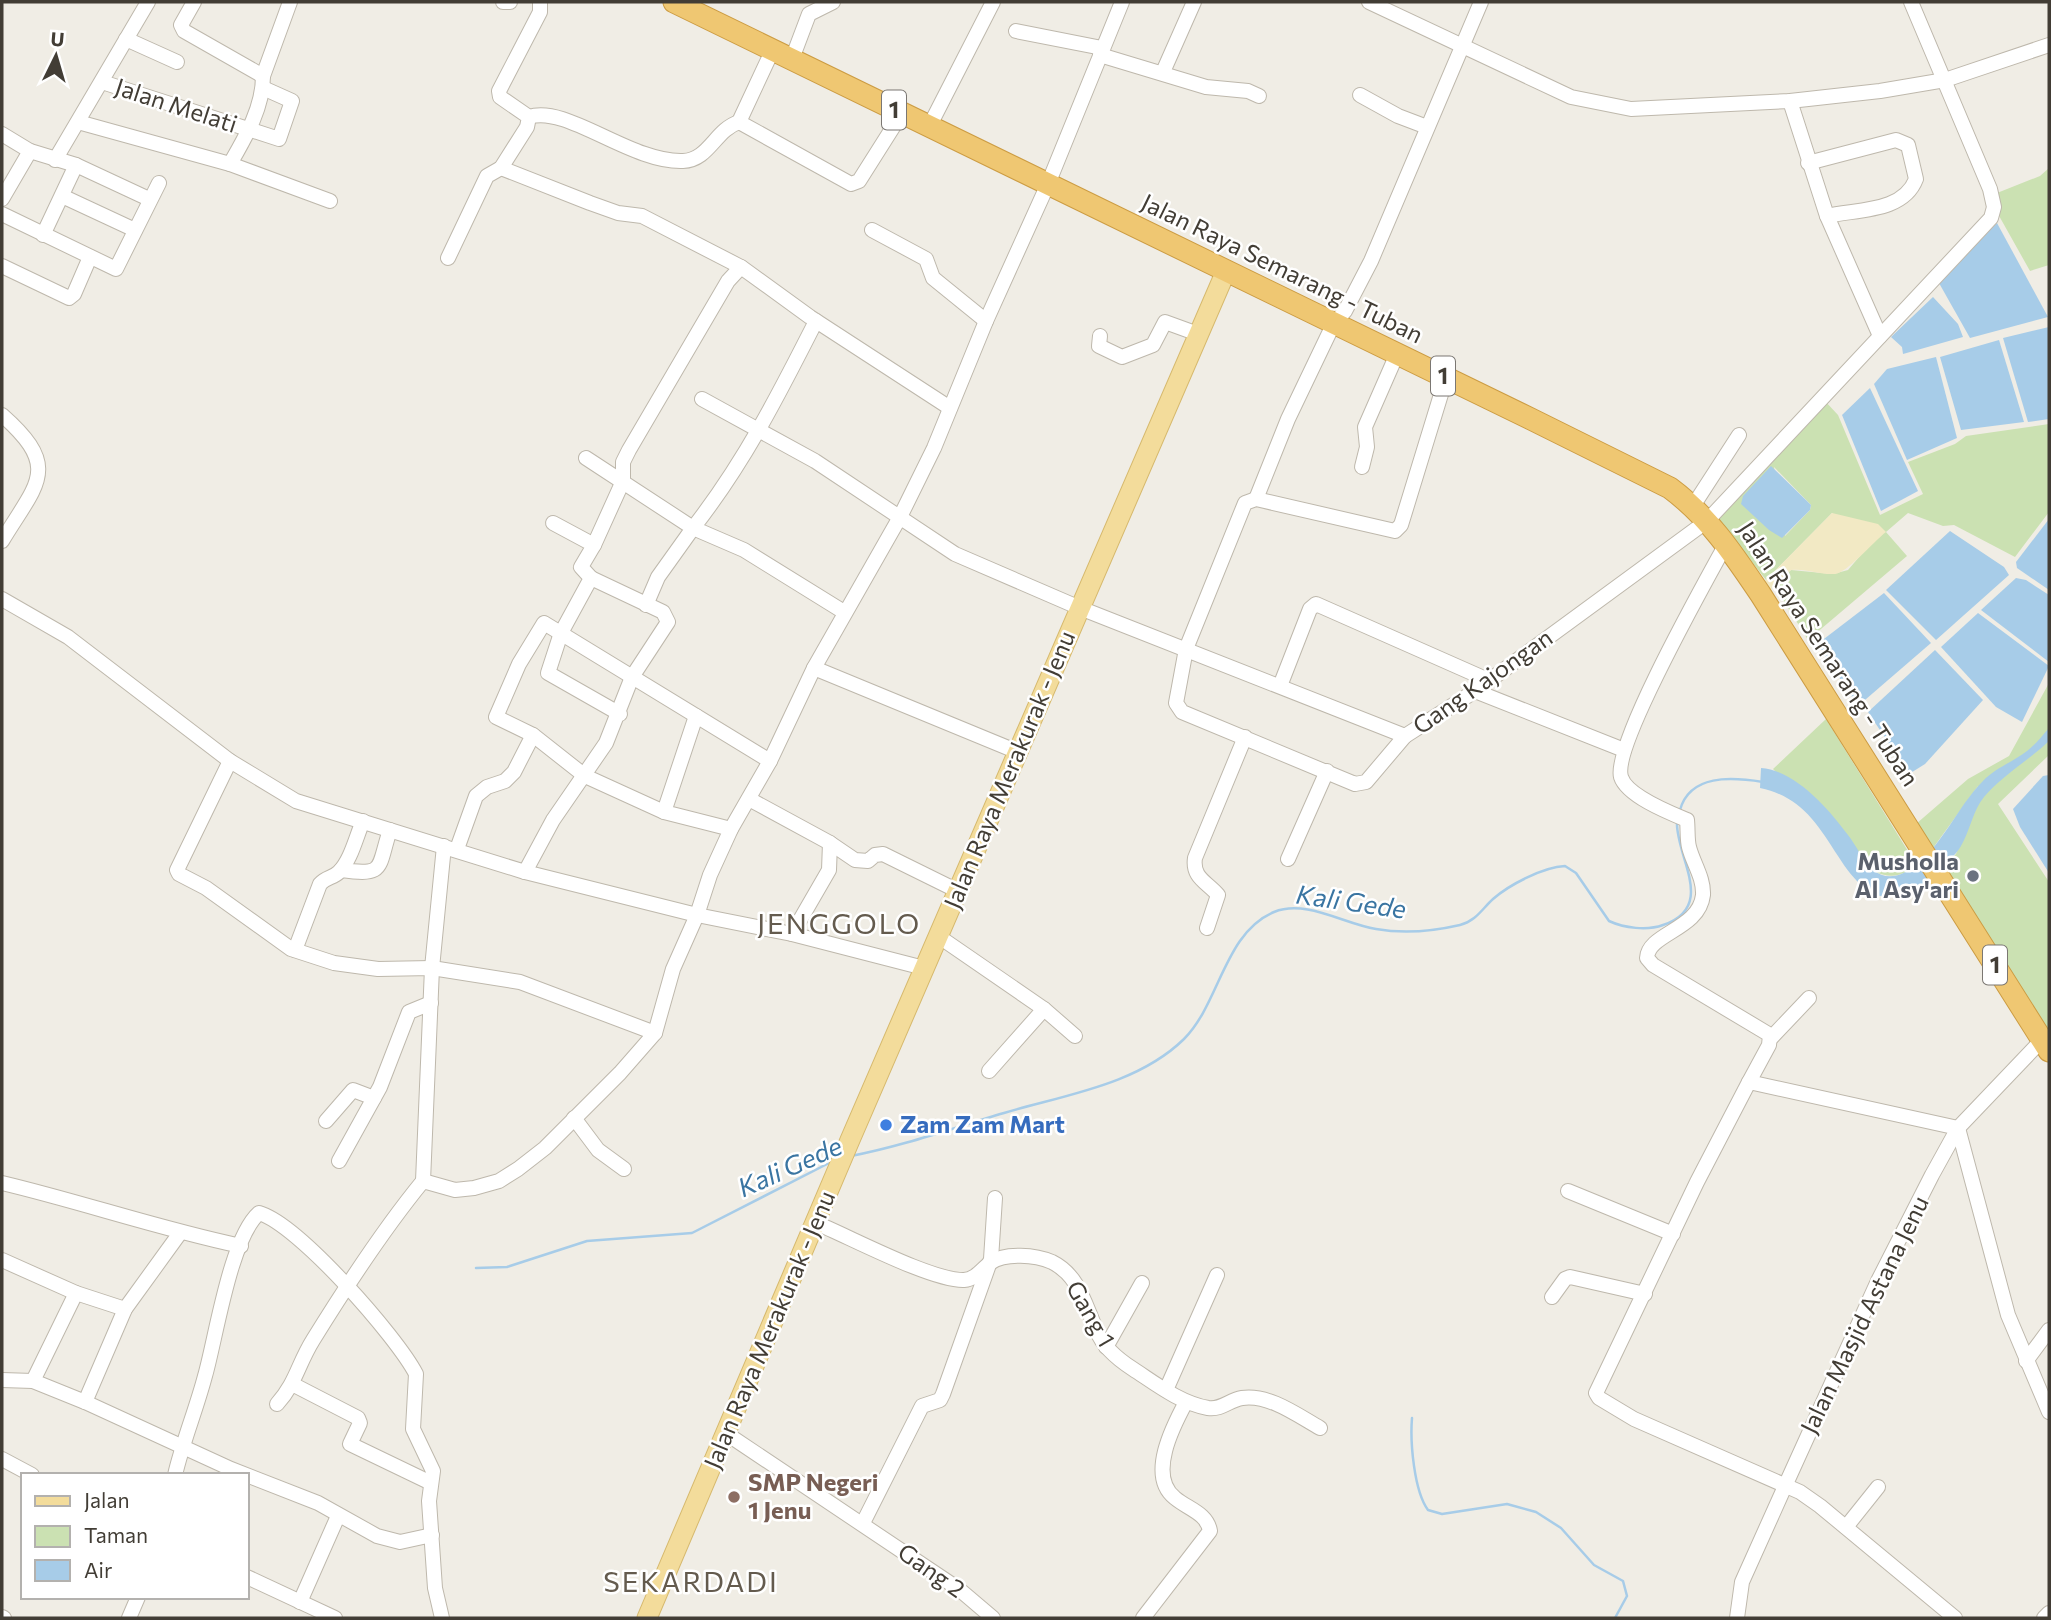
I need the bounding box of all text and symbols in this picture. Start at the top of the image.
north arrow [21,21,91,91]
text: U [50,27,65,51]
street label: Jalan Melati [112,71,241,138]
road number: 1 [882,90,906,130]
street label: Jalan Raya Semarang - Tuban [1137,187,1428,349]
road number: 1 [1431,356,1455,396]
street label: Jalan Raya Semarang - Tuban [1733,515,1926,791]
street label: Gang Kajongan [1407,622,1557,740]
street label: Jalan Raya Merakurak - Jenu [937,626,1080,913]
place label: Musholla Al Asy'ari [1855,846,1959,903]
marker: Musholla Al Asy'ari [1965,868,1981,884]
water label: Kali Gede [1294,877,1409,924]
district label: JENGGOLO [757,906,921,940]
road number: 1 [1983,946,2007,984]
place label: Zam Zam Mart [900,1109,1065,1138]
marker: Zam Zam Mart [878,1117,894,1133]
water label: Kali Gede [732,1129,847,1202]
street label: Jalan Raya Merakurak - Jenu [697,1186,840,1473]
street label: Jalan Masjid Astana Jenu [1793,1191,1934,1438]
street label: Gang 1 [1061,1275,1122,1352]
place label: SMP Negeri 1 Jenu [748,1467,879,1524]
legend [21,1473,248,1599]
text: Jalan [84,1487,129,1512]
marker: SMP Negeri 1 Jenu [726,1489,742,1505]
text: Taman [84,1522,148,1547]
street label: Gang 2 [893,1536,971,1603]
text: Air [84,1557,112,1582]
district label: SEKARDADI [603,1564,779,1598]

